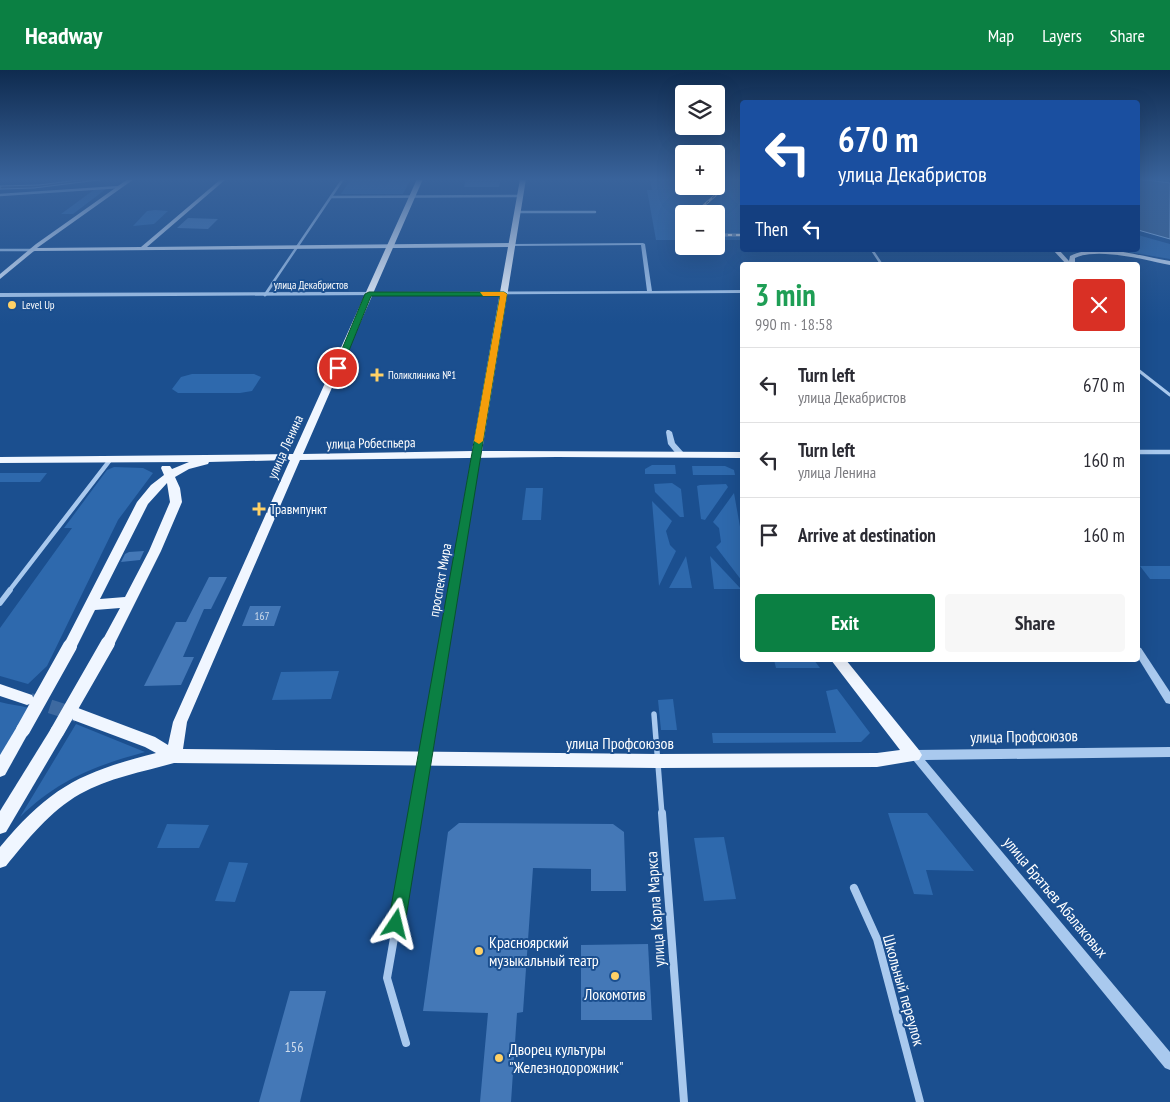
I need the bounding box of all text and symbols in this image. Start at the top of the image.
text: Headway [25,20,102,51]
text: Map [988,24,1014,47]
text: Layers [1042,24,1082,47]
text: Share [1110,24,1145,47]
map controls [675,85,725,255]
button: layers [675,85,725,135]
text: 670 m [838,116,919,162]
icon: left [755,120,820,185]
button: + [675,145,725,195]
text: улица Декабристов [838,160,987,188]
button: − [675,205,725,255]
icon: left [798,215,826,243]
text: Then [755,217,788,241]
text: 3 min [755,275,816,314]
street label: улица Декабристов [274,278,349,292]
button: close [1073,279,1125,331]
place label: Level Up [22,298,55,312]
marker: Level Up [6,299,18,311]
text: 990 m · 18:58 [755,314,833,334]
pin [317,347,359,389]
icon: arrive [324,354,352,382]
text: Turn left [798,363,855,387]
marker: Поликлиника №1 [370,368,384,382]
place label: Поликлиника №1 [388,368,456,382]
icon: left [755,371,783,399]
text: 670 m [1083,373,1125,397]
text: улица Декабристов [798,387,906,407]
street label: улица Ленина [263,412,307,482]
street label: улица Робеспьера [326,433,416,453]
text: Turn left [798,438,855,462]
icon: left [755,446,783,474]
text: 160 m [1083,448,1125,472]
text: улица Ленина [798,462,876,482]
place label: Травмпункт [270,500,327,518]
marker: Травмпункт [252,502,266,516]
icon: arrive [755,521,783,549]
text: Arrive at destination [798,523,936,547]
text: 160 m [1083,523,1125,547]
street label: проспект Мира [425,542,455,618]
button: Exit [755,594,935,652]
button: Share [945,594,1125,652]
house number: 167 [255,609,269,623]
street label: улица Профсоюзов [970,725,1078,747]
street label: улица Профсоюзов [566,733,674,753]
street label: улица Братьев Абалаковых [999,832,1113,962]
street label: улица Карла Маркса [641,851,669,967]
position arrow [369,897,421,949]
place label: Красноярский музыкальный театр [489,932,599,970]
street label: Школьный переулок [879,932,930,1049]
marker: Красноярский музыкальный театр [473,945,485,957]
marker: Локомотив [609,970,621,982]
place label: Локомотив [583,984,646,1004]
house number: 156 [285,1038,303,1056]
place label: Дворец культуры "Железнодорожник" [509,1039,624,1077]
marker: Дворец культуры "Железнодорожник" [493,1052,505,1064]

